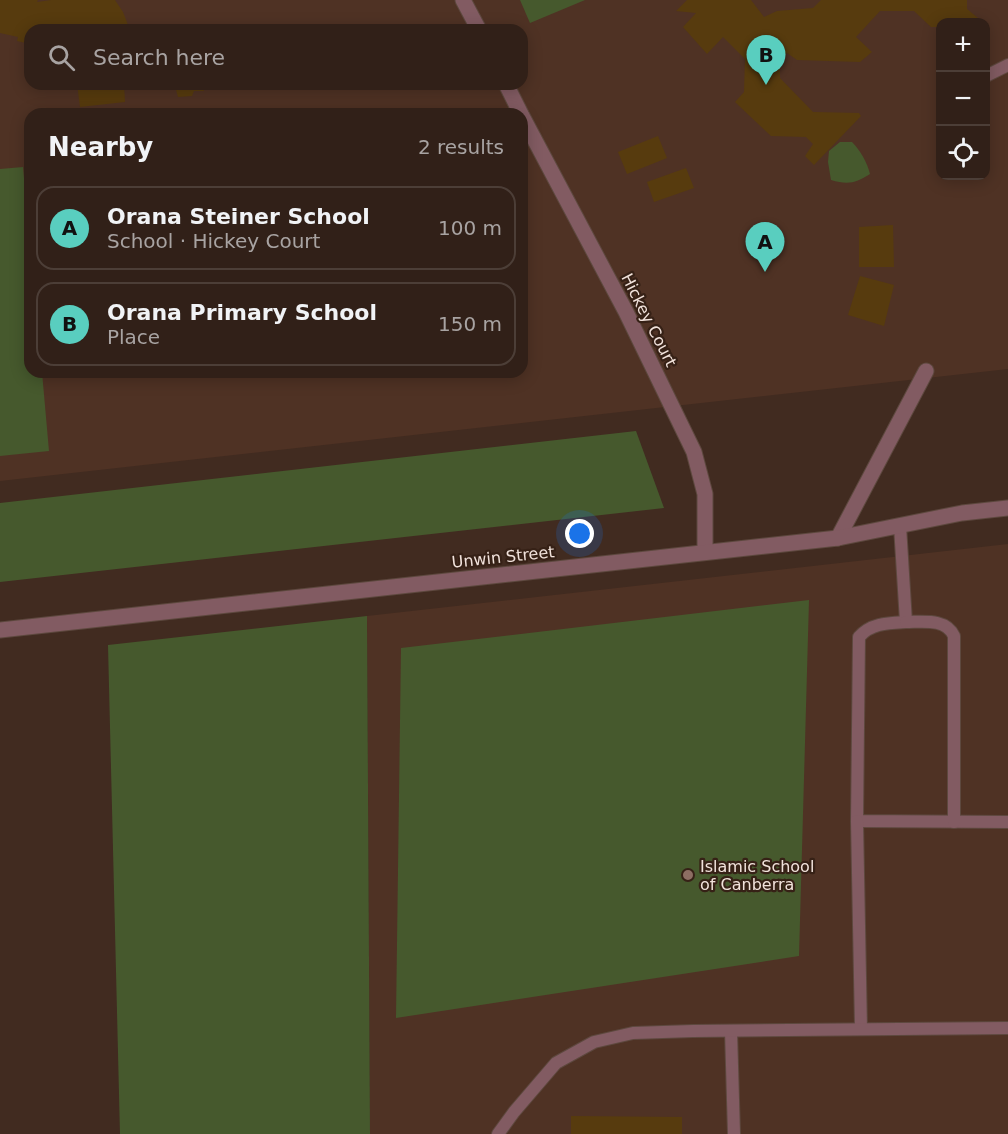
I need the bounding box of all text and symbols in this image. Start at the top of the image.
map controls [936,18,990,180]
button: + [936,18,990,72]
search box [24,24,528,90]
pin: B [746,36,786,85]
icon: search [45,41,78,74]
text: Search here [93,45,225,70]
button: − [936,72,990,126]
button: locate [936,126,990,180]
text: Nearby [48,132,153,162]
text: 2 results [418,135,504,159]
text: Orana Steiner School [107,204,370,229]
text: A [62,216,77,240]
text: 100 m [438,216,502,240]
pin: A [746,222,784,272]
text: School · Hickey Court [107,229,320,253]
street label: Hickey Court [617,270,681,370]
text: Orana Primary School [107,300,377,325]
text: B [62,312,77,336]
text: 150 m [438,312,502,336]
text: Place [107,325,160,349]
your location [565,519,594,548]
street label: Unwin Street [451,542,555,572]
place label: Islamic School of Canberra [700,857,814,894]
marker: Islamic School of Canberra [681,868,695,882]

